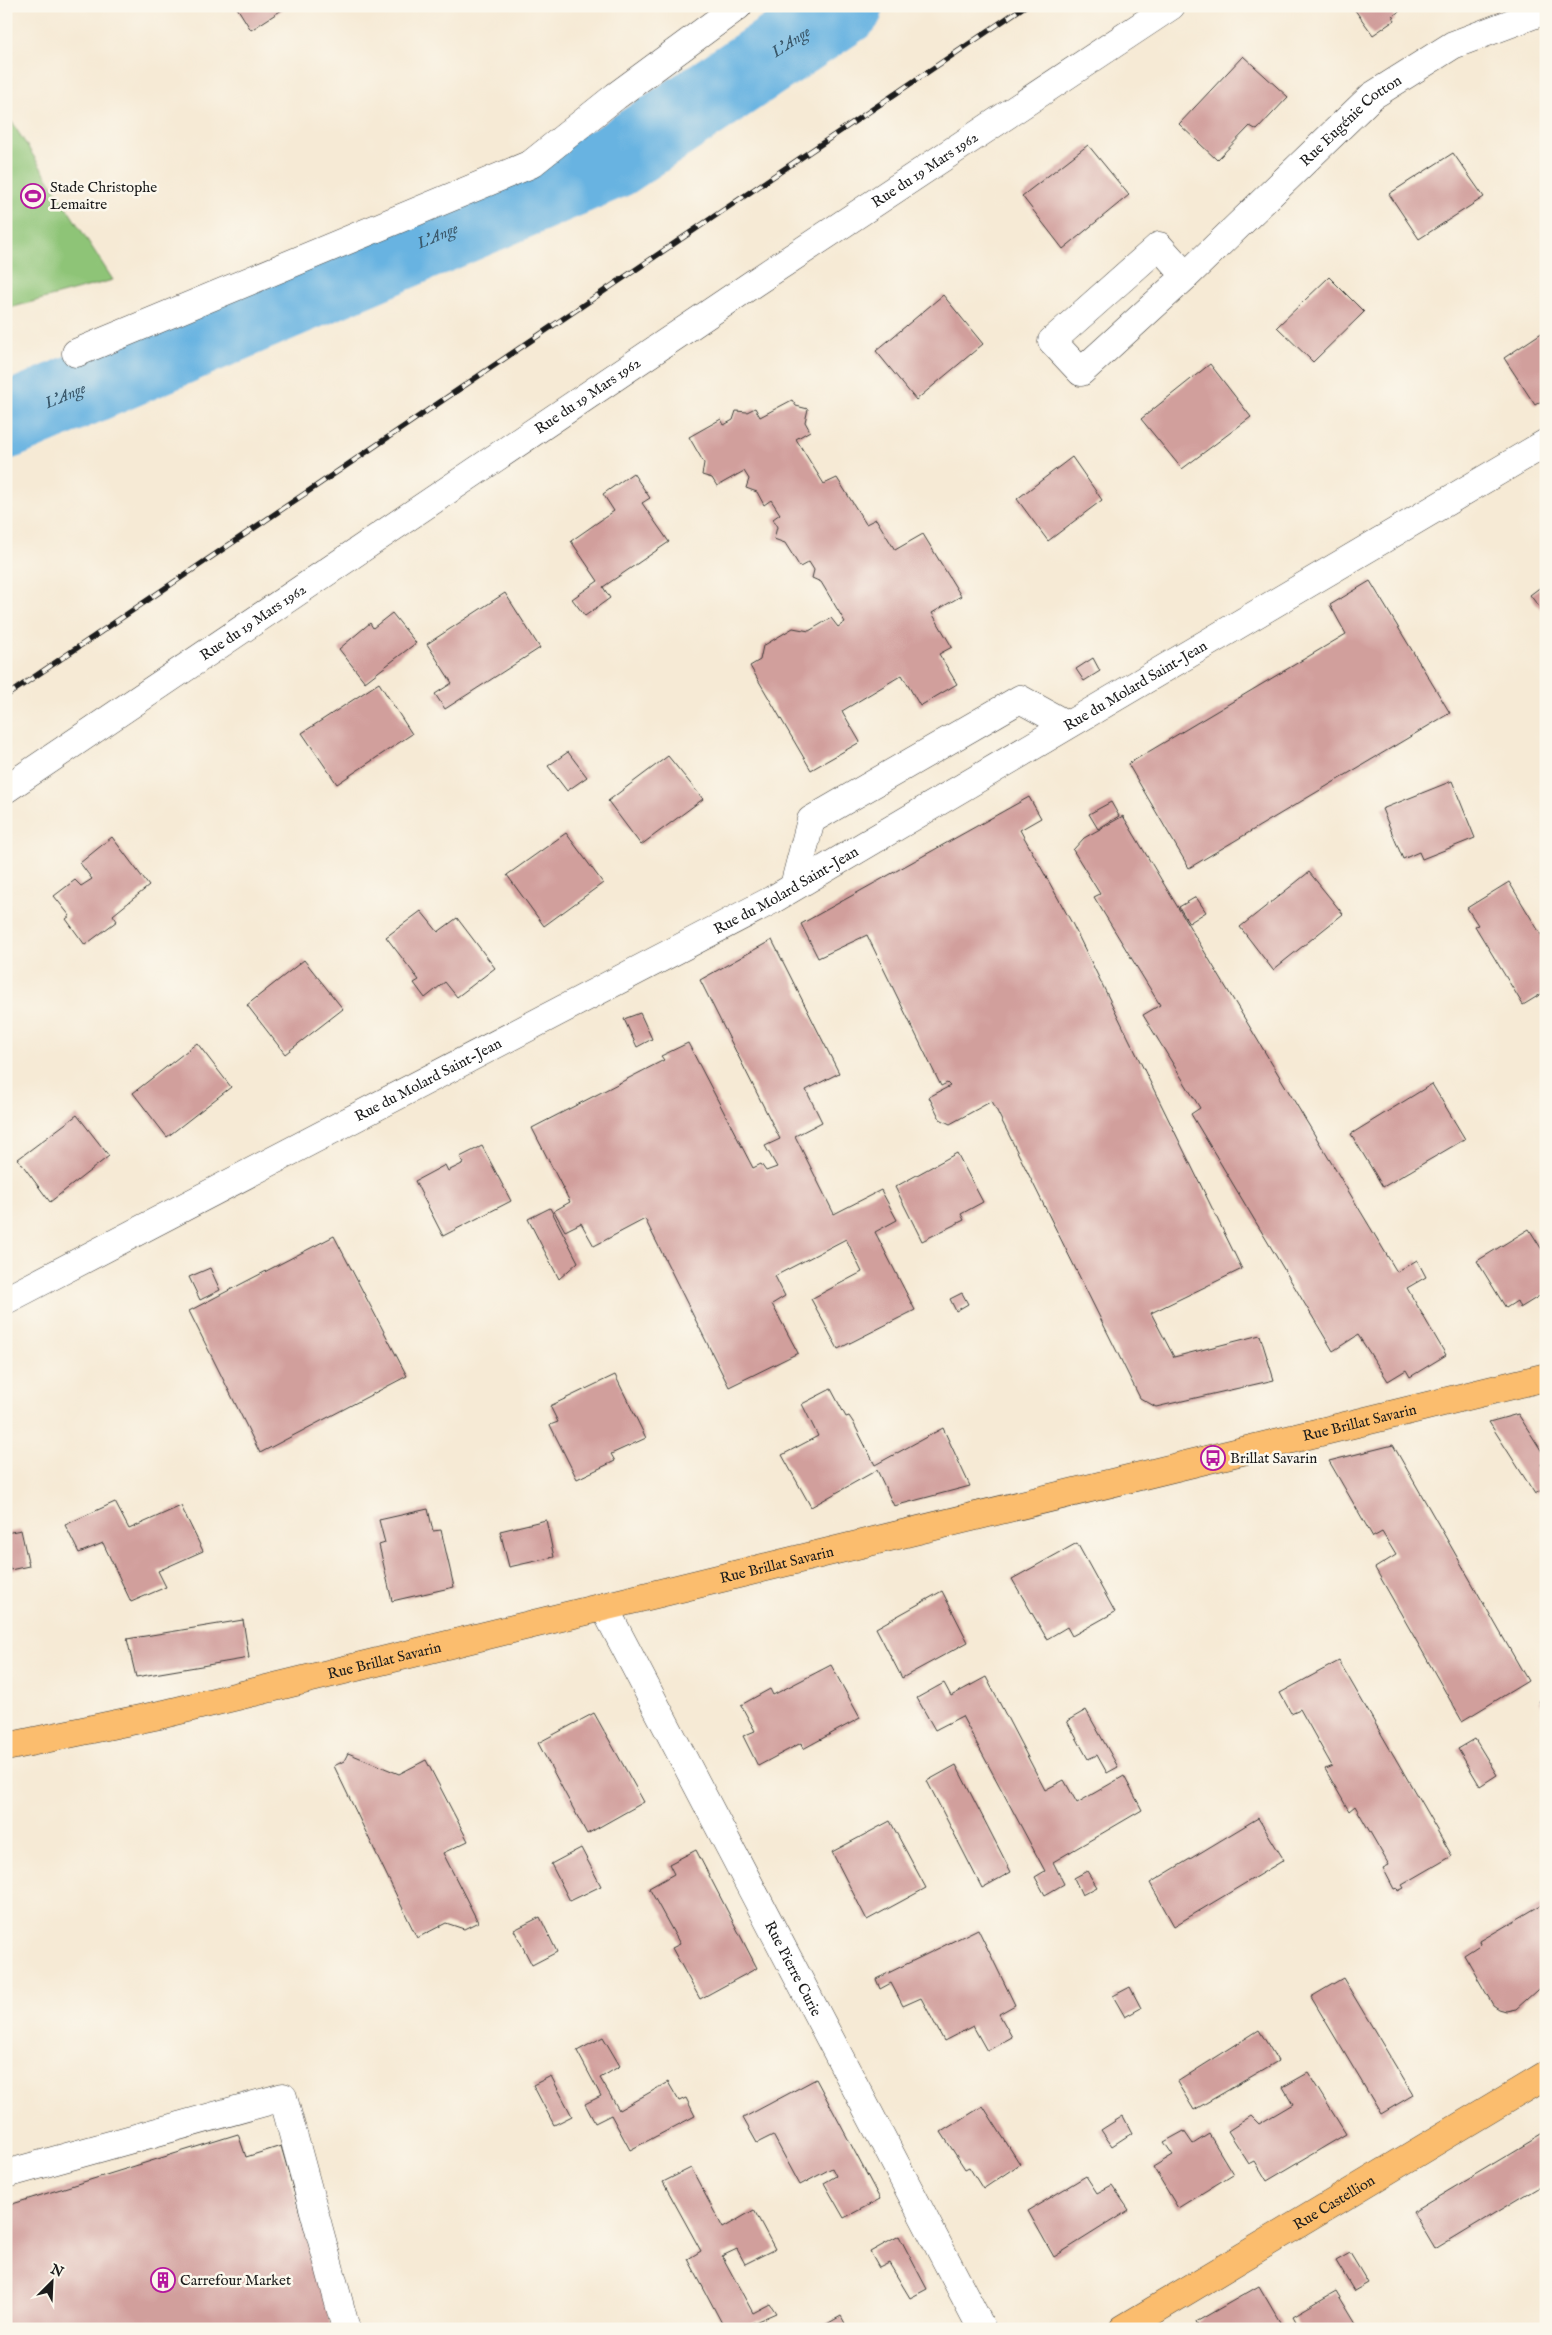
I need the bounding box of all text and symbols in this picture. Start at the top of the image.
water label: L'Ange [767,22,815,63]
street label: Rue Eugénie Cotton [1296,70,1405,170]
street label: Rue du 19 Mars 1962 [868,127,982,212]
place label: Stade Christophe Lemaitre [50,178,157,214]
sports icon: Stade Christophe Lemaitre [20,183,46,209]
water label: L'Ange [413,219,462,255]
street label: Rue du 19 Mars 1962 [531,353,644,438]
water label: L'Ange [41,378,90,414]
street label: Rue du 19 Mars 1962 [196,579,310,665]
street label: Rue du Molard Saint-Jean [1060,636,1210,735]
street label: Rue du Molard Saint-Jean [710,842,862,938]
street label: Rue du Molard Saint-Jean [351,1033,505,1126]
street label: Rue Brillat Savarin [1301,1399,1418,1446]
bus stop icon: Brillat Savarin [1200,1445,1226,1471]
place label: Brillat Savarin [1230,1449,1317,1468]
street label: Rue Brillat Savarin [718,1542,836,1588]
street label: Rue Brillat Savarin [325,1637,443,1683]
street label: Rue Pierre Curie [760,1918,826,2019]
street label: Rue Castellion [1290,2171,1378,2234]
north arrow [28,2258,78,2308]
text: N [47,2260,66,2282]
building icon: Carrefour Market [150,2267,176,2293]
place label: Carrefour Market [180,2271,291,2290]

